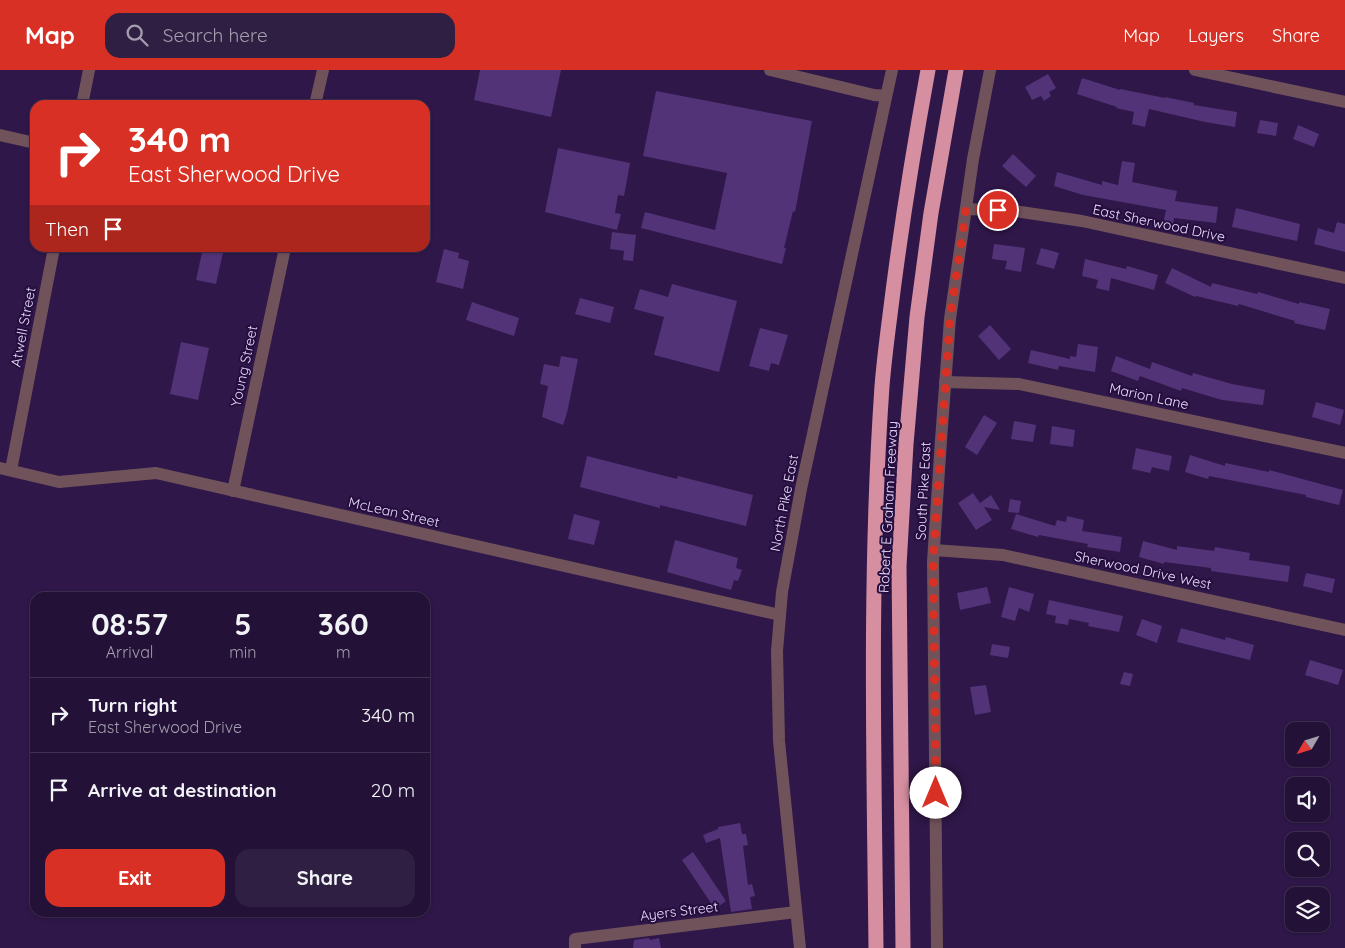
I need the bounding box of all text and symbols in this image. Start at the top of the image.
search box [105,13,455,58]
text: Map [25,20,75,50]
icon: search [123,21,151,49]
text: Search here [163,23,268,47]
text: Map [1123,24,1160,47]
text: Layers [1188,24,1244,47]
text: Share [1272,24,1320,47]
text: 340 m [128,117,231,161]
icon: right [45,120,110,185]
text: East Sherwood Drive [128,160,340,188]
pin [977,189,1019,231]
icon: arrive [984,196,1012,224]
street label: East Sherwood Drive [1091,200,1227,246]
icon: arrive [99,215,127,243]
text: Then [45,217,89,241]
street label: Atwell Street [6,285,40,369]
street label: Young Street [227,323,261,408]
street label: Marion Lane [1108,379,1190,413]
street label: Robert E Graham Freeway [875,421,901,593]
street label: South Pike East [911,441,935,541]
street label: North Pike East [766,453,802,553]
street label: McLean Street [347,493,442,531]
street label: Sherwood Drive West [1073,547,1213,593]
text: 08:57 [91,605,168,643]
text: 5 [234,605,251,643]
text: 360 [318,605,369,643]
text: Arrival [106,642,154,662]
text: min [229,642,256,662]
text: m [336,642,351,662]
text: Turn right [88,693,177,717]
icon: right [45,701,73,729]
text: 340 m [361,703,415,727]
text: East Sherwood Drive [88,717,242,737]
north arrow [1285,722,1330,768]
map controls [1285,722,1330,932]
position arrow [909,766,961,818]
icon: arrive [45,776,73,804]
button: sound [1285,777,1330,822]
text: Arrive at destination [88,778,277,802]
text: 20 m [371,778,415,802]
button: search [1285,832,1330,877]
button: Exit [45,849,225,907]
button: Share [235,849,415,907]
button: layers [1285,887,1330,932]
street label: Ayers Street [639,897,719,925]

